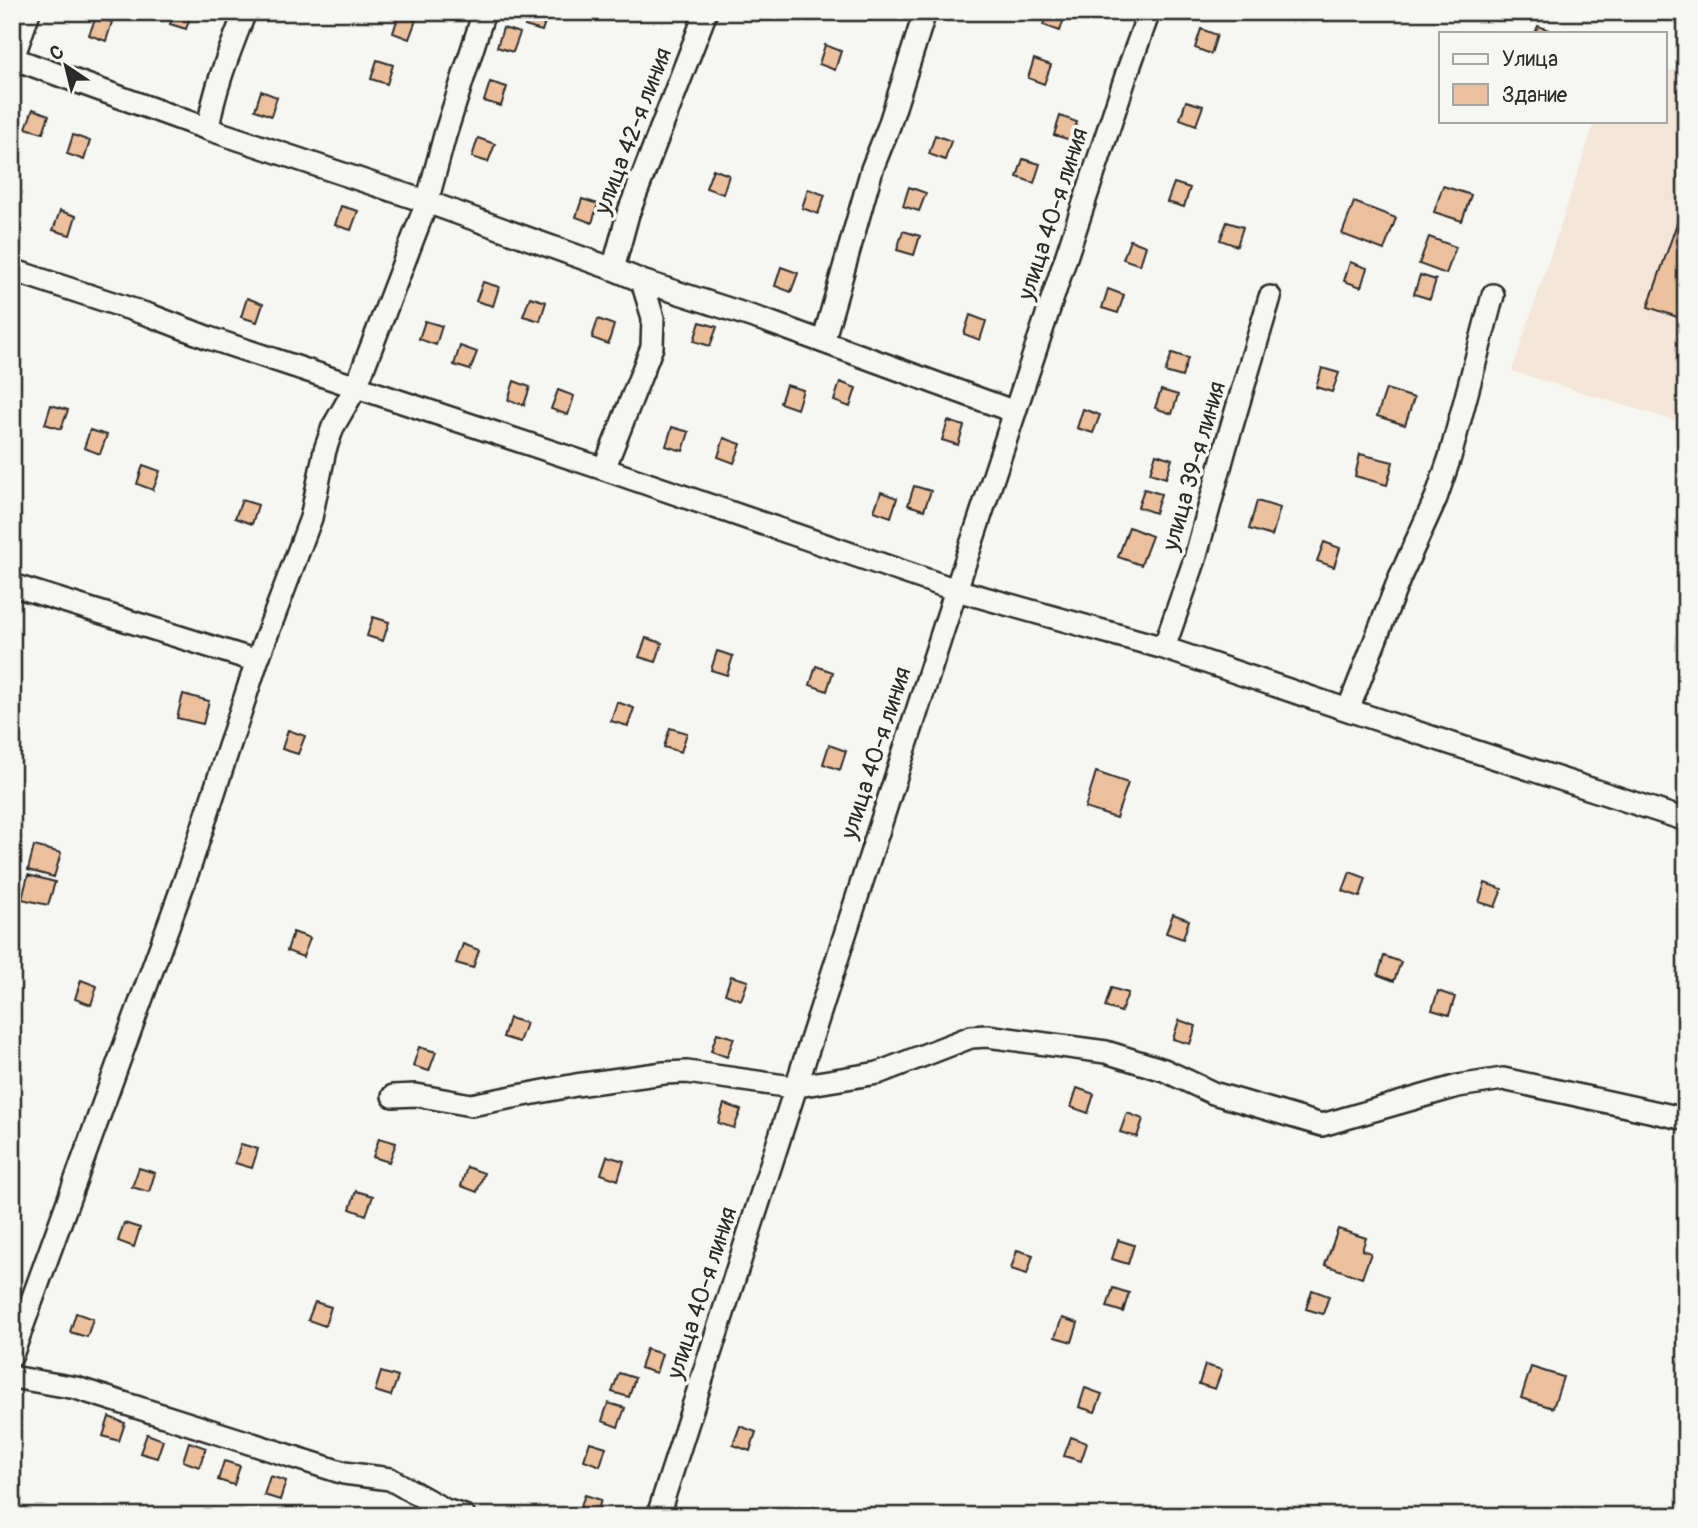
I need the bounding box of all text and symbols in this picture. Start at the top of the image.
north arrow [32,32,102,102]
legend [1439,32,1666,122]
text: С [45,40,69,66]
street label: улица 42-я линия [588,44,678,219]
text: Улица [1502,46,1558,73]
text: Здание [1502,82,1568,109]
street label: улица 40-я линия [1011,124,1094,305]
street label: улица 39-я линия [1156,378,1232,555]
street label: улица 40-я линия [834,663,917,844]
street label: улица 40-я линия [660,1203,743,1384]

